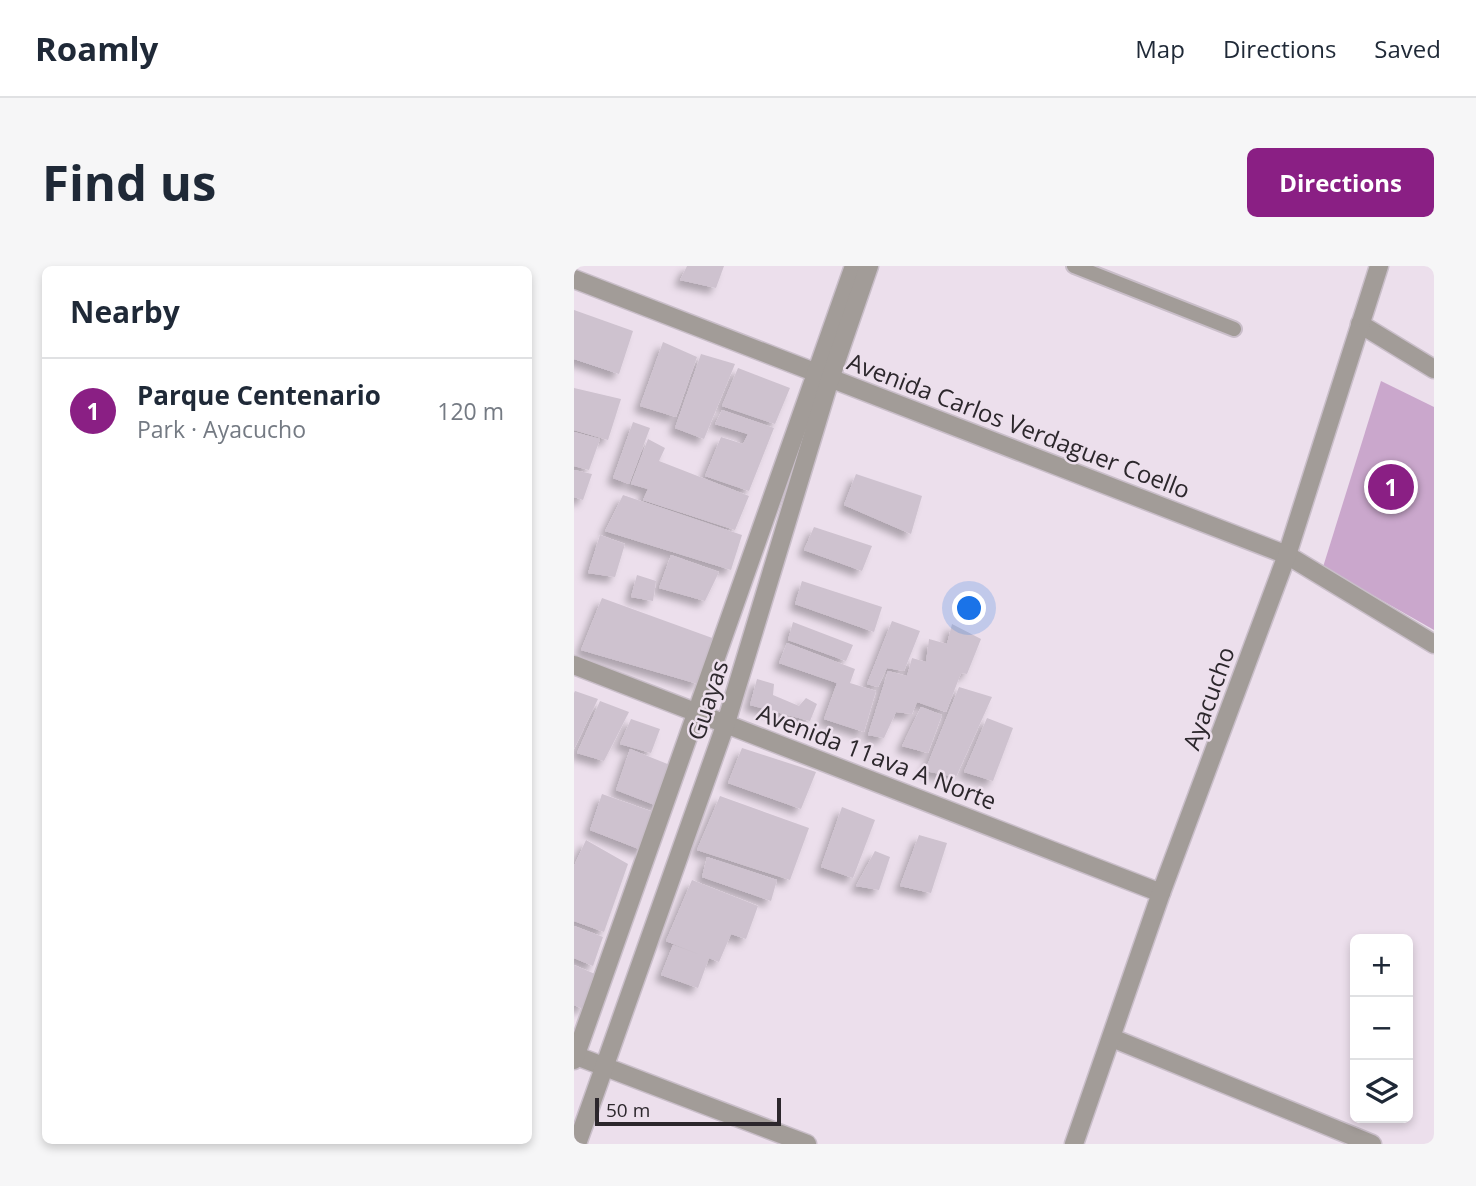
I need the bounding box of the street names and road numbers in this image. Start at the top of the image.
street label: Avenida Carlos Verdaguer Coello [843,344,1195,506]
street label: Ayacucho [1174,642,1242,754]
street label: Guayas [679,656,735,744]
street label: Avenida 11ava A Norte [753,695,1001,817]

